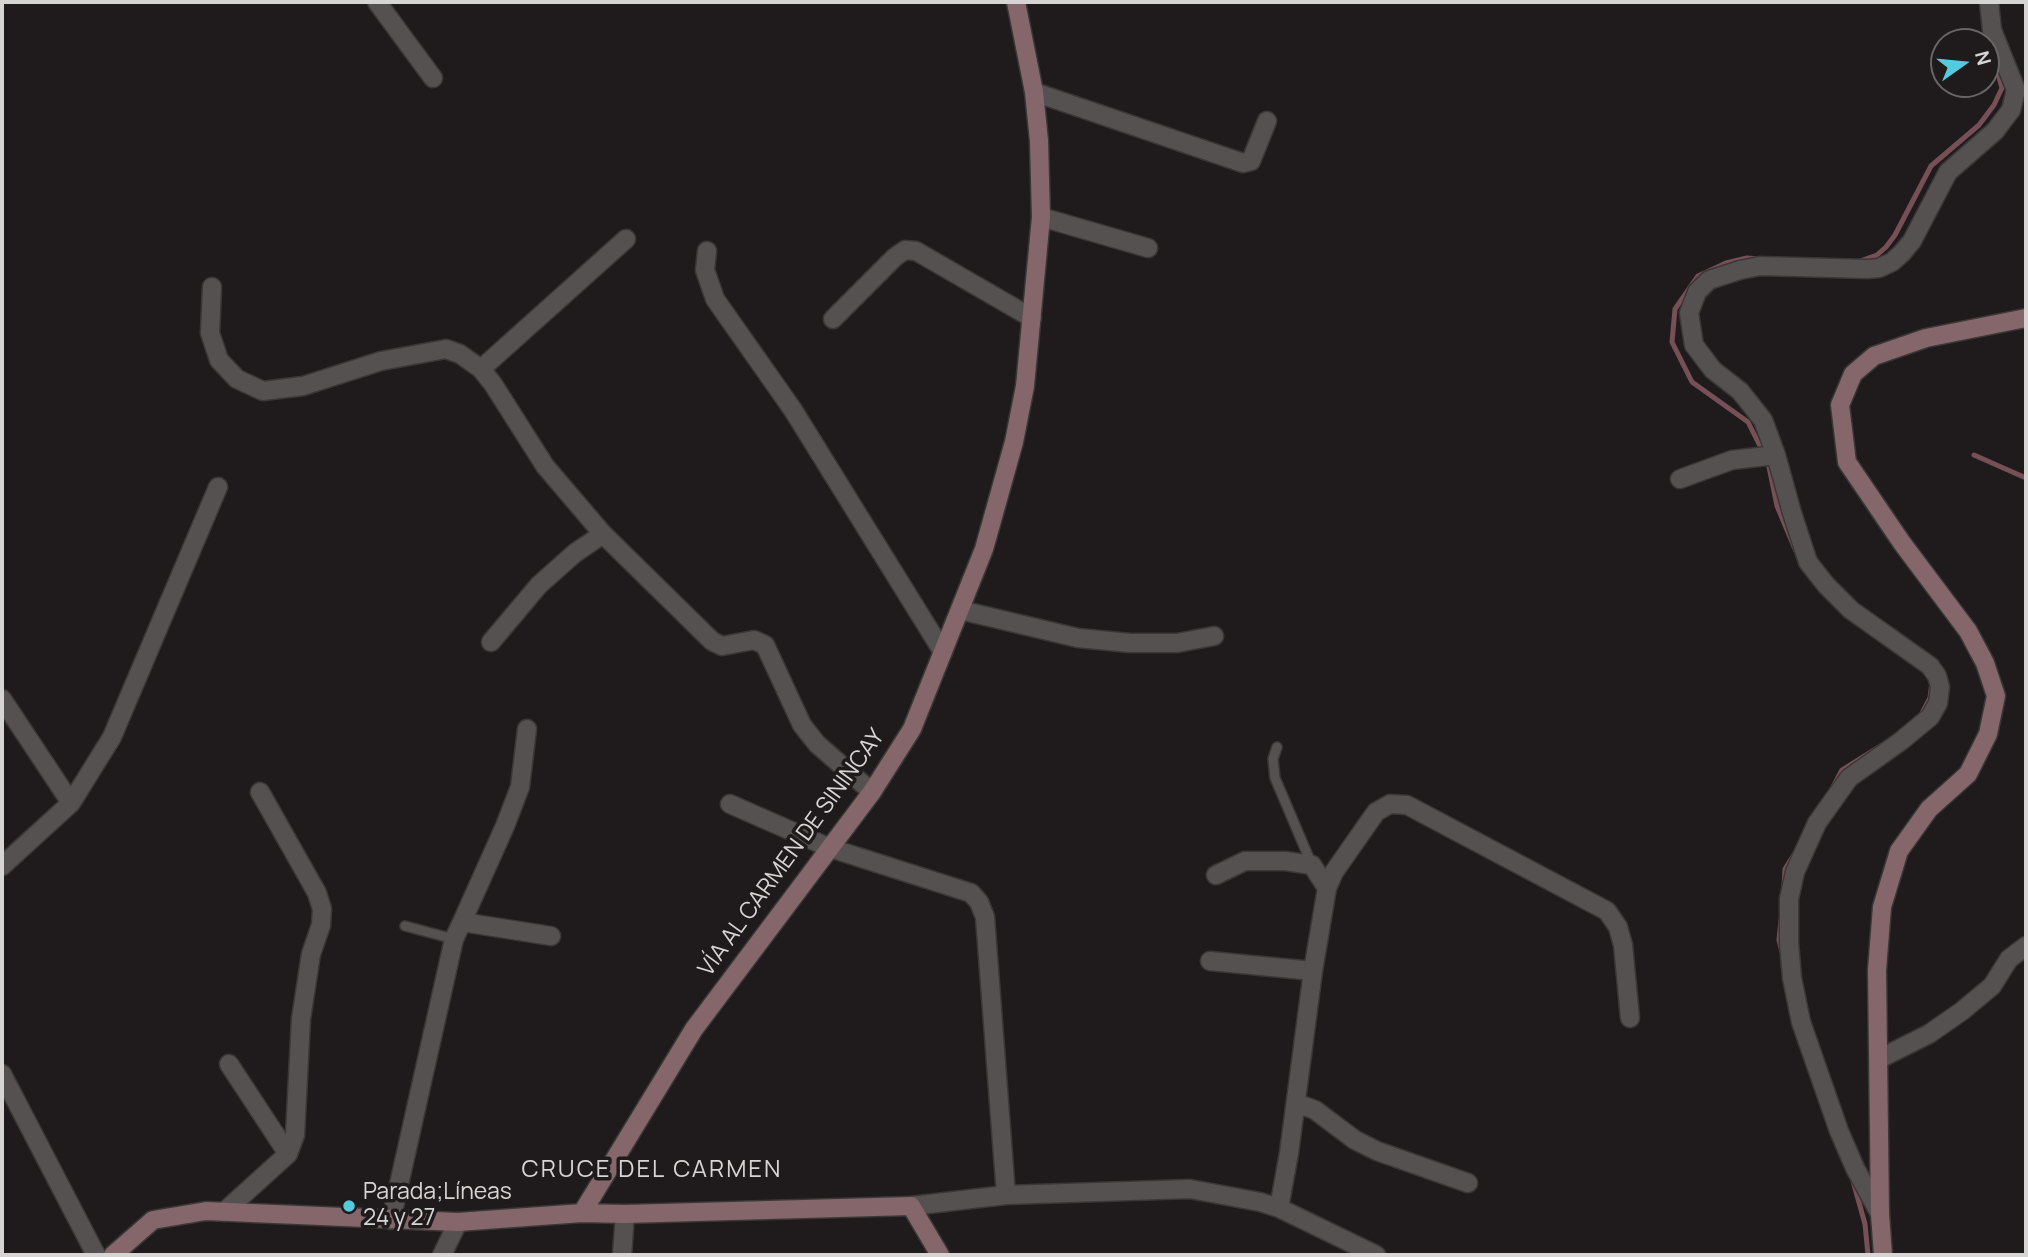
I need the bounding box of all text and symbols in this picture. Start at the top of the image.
north arrow [1930,28,2000,98]
text: N [1969,48,1998,68]
street label: VÍA AL CARMEN DE SININCAY [693,724,891,982]
district label: CRUCE DEL CARMEN [524,1156,780,1184]
place label: Parada;Líneas 24 y 27 [363,1179,512,1233]
marker: Parada;Líneas 24 y 27 [341,1198,357,1214]

